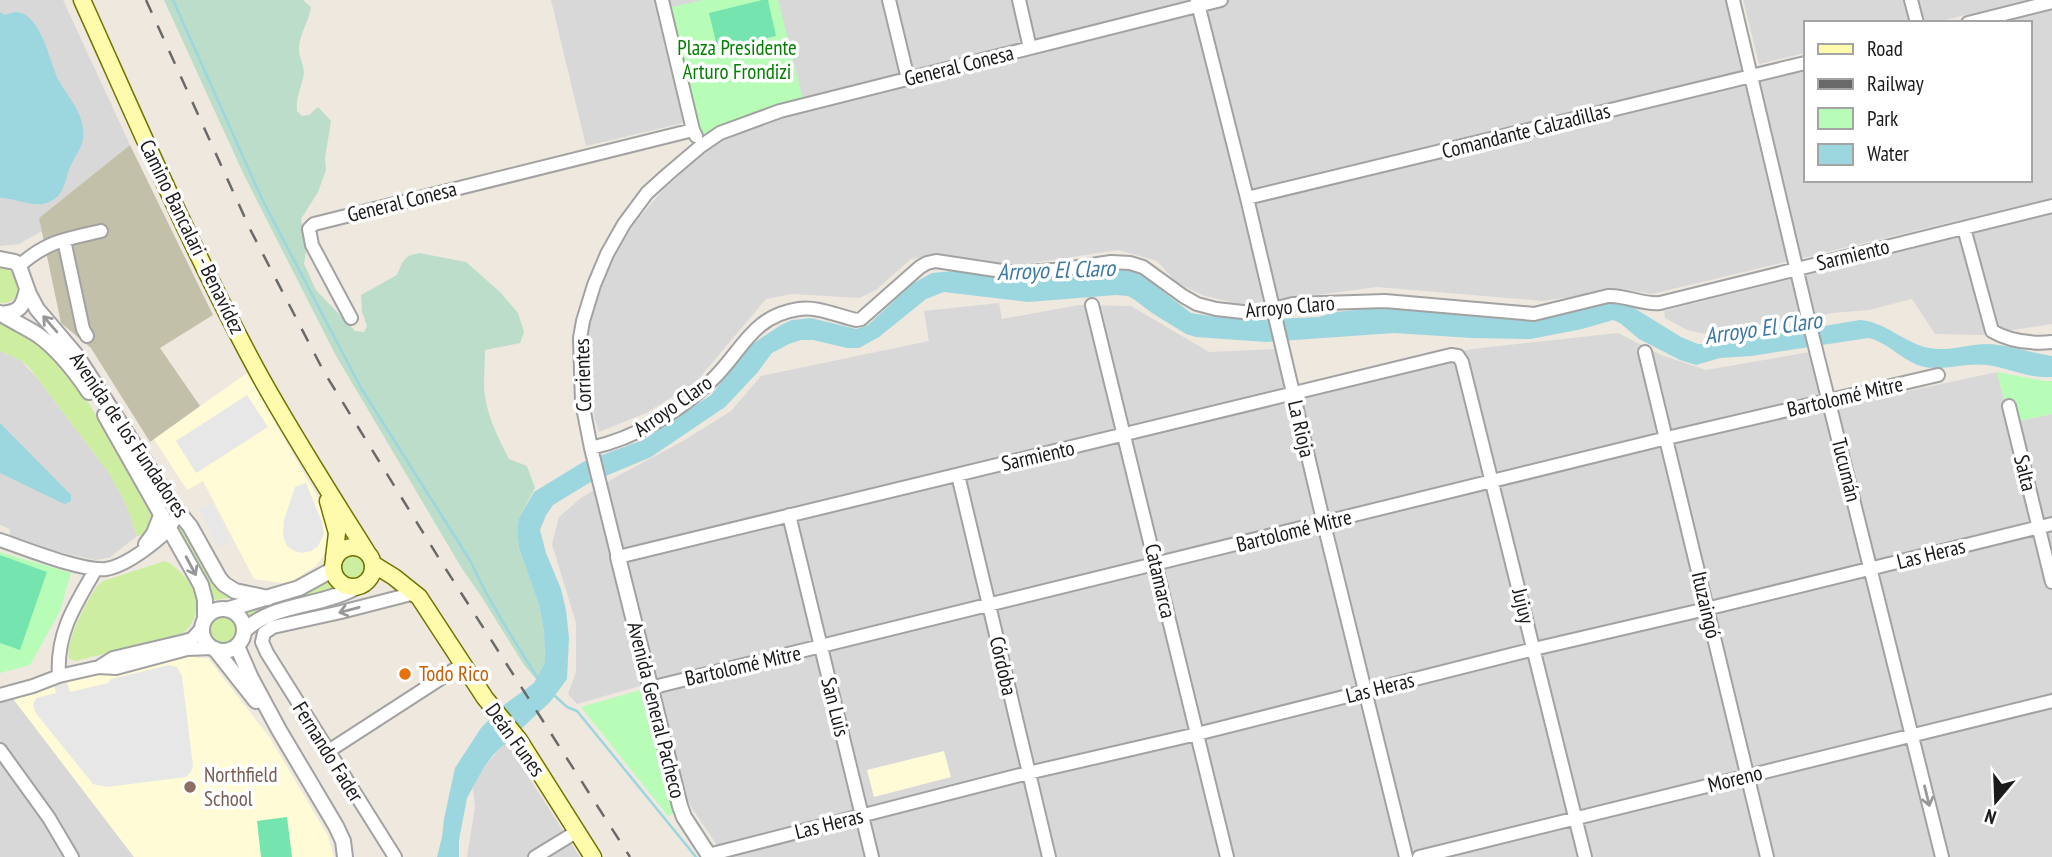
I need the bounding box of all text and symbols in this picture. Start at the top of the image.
legend [1804,21,2031,182]
park label: Plaza Presidente Arturo Frondizi [677,34,797,85]
text: Road [1867,35,1903,62]
street label: General Conesa [901,39,1016,92]
text: Railway [1867,70,1924,97]
street label: Comandante Calzadillas [1439,97,1613,164]
text: Park [1867,105,1898,132]
street label: Camino Bancalari - Benavídez [134,135,251,338]
text: Water [1867,140,1909,167]
street label: General Conesa [344,175,459,228]
street label: Sarmiento [1814,232,1892,277]
water label: Arroyo El Claro [996,253,1118,286]
street label: Arroyo Claro [1244,289,1336,324]
water label: Arroyo El Claro [1702,305,1825,350]
one-way arrow [42,315,58,333]
street label: Corrientes [568,338,597,412]
street label: Avenida de los Fundadores [64,347,195,523]
street label: Arroyo Claro [628,369,717,442]
street label: Bartolomé Mitre [1784,370,1905,423]
street label: La Rioja [1282,398,1321,460]
street label: Sarmiento [999,434,1077,477]
street label: Tucumán [1826,435,1867,504]
street label: Salta [2008,452,2043,494]
street label: Bartolomé Mitre [1233,503,1354,558]
street label: Las Heras [1894,532,1968,575]
street label: Catamarca [1139,541,1182,621]
one-way arrow [184,556,198,576]
street label: Ituzaingó [1686,569,1727,641]
street label: Jujuy [1506,584,1541,627]
one-way arrow [338,604,361,617]
street label: Avenida General Pacheco [621,619,691,801]
street label: Córdoba [984,634,1023,698]
street label: Bartolomé Mitre [682,639,803,692]
place label: Todo Rico [419,660,489,687]
marker: Todo Rico [397,666,413,682]
street label: Las Heras [1343,666,1417,709]
street label: San Luis [815,674,856,739]
street label: Fernando Fader [287,697,370,807]
street label: Deán Funes [480,698,551,782]
street label: Moreno [1705,759,1765,798]
place label: Northfield School [204,761,277,812]
north arrow [1961,766,2031,836]
marker: Northfield School [182,779,198,795]
one-way arrow [1921,785,1934,807]
street label: Las Heras [792,802,866,845]
text: N [1982,804,1999,830]

